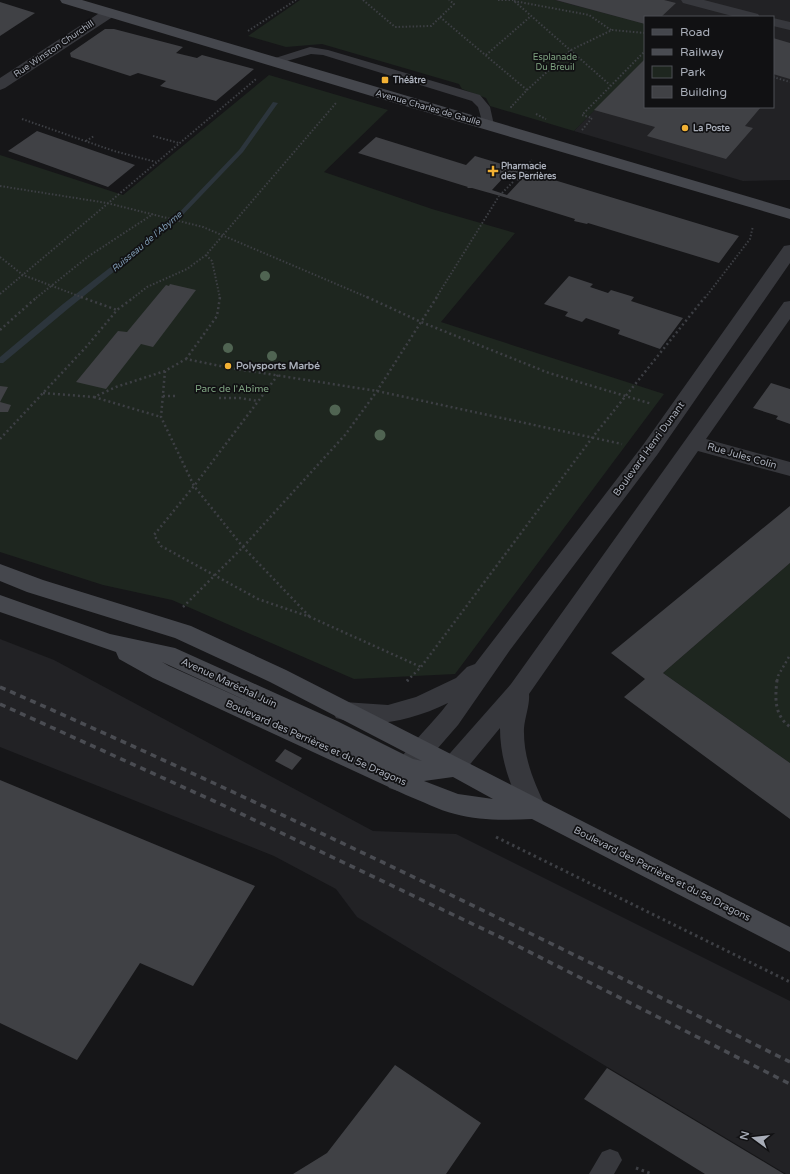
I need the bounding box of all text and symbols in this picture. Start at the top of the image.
legend [644,16,774,108]
street label: Rue Winston Churchill [12,18,96,80]
text: Road [680,25,710,39]
text: Railway [680,45,724,59]
park label: Esplanade Du Breuil [533,52,577,73]
text: Park [680,65,706,79]
marker: Théâtre [380,75,390,85]
place label: Théâtre [392,75,426,86]
text: Building [680,85,727,99]
street label: Avenue Charles de Gaulle [374,88,482,128]
marker: La Poste [680,123,690,133]
place label: La Poste [693,123,730,134]
place label: Pharmacie des Perrières [501,161,557,182]
marker: Pharmacie des Perrières [488,166,498,176]
water label: Ruisseau de l'Abyme [110,209,185,275]
place label: Polysports Marbé [236,360,320,372]
marker: Polysports Marbé [223,361,233,371]
park label: Parc de l'Abîme [195,383,269,395]
street label: Boulevard Henri Dunant [611,399,687,499]
street label: Rue Jules Colin [706,440,778,472]
street label: Avenue Maréchal Juin [179,655,279,711]
street label: Boulevard des Perrières et du 5e Dragons [224,698,408,789]
street label: Boulevard des Perrières et du 5e Dragons [572,824,752,924]
north arrow [734,1118,774,1158]
text: N [737,1130,752,1141]

